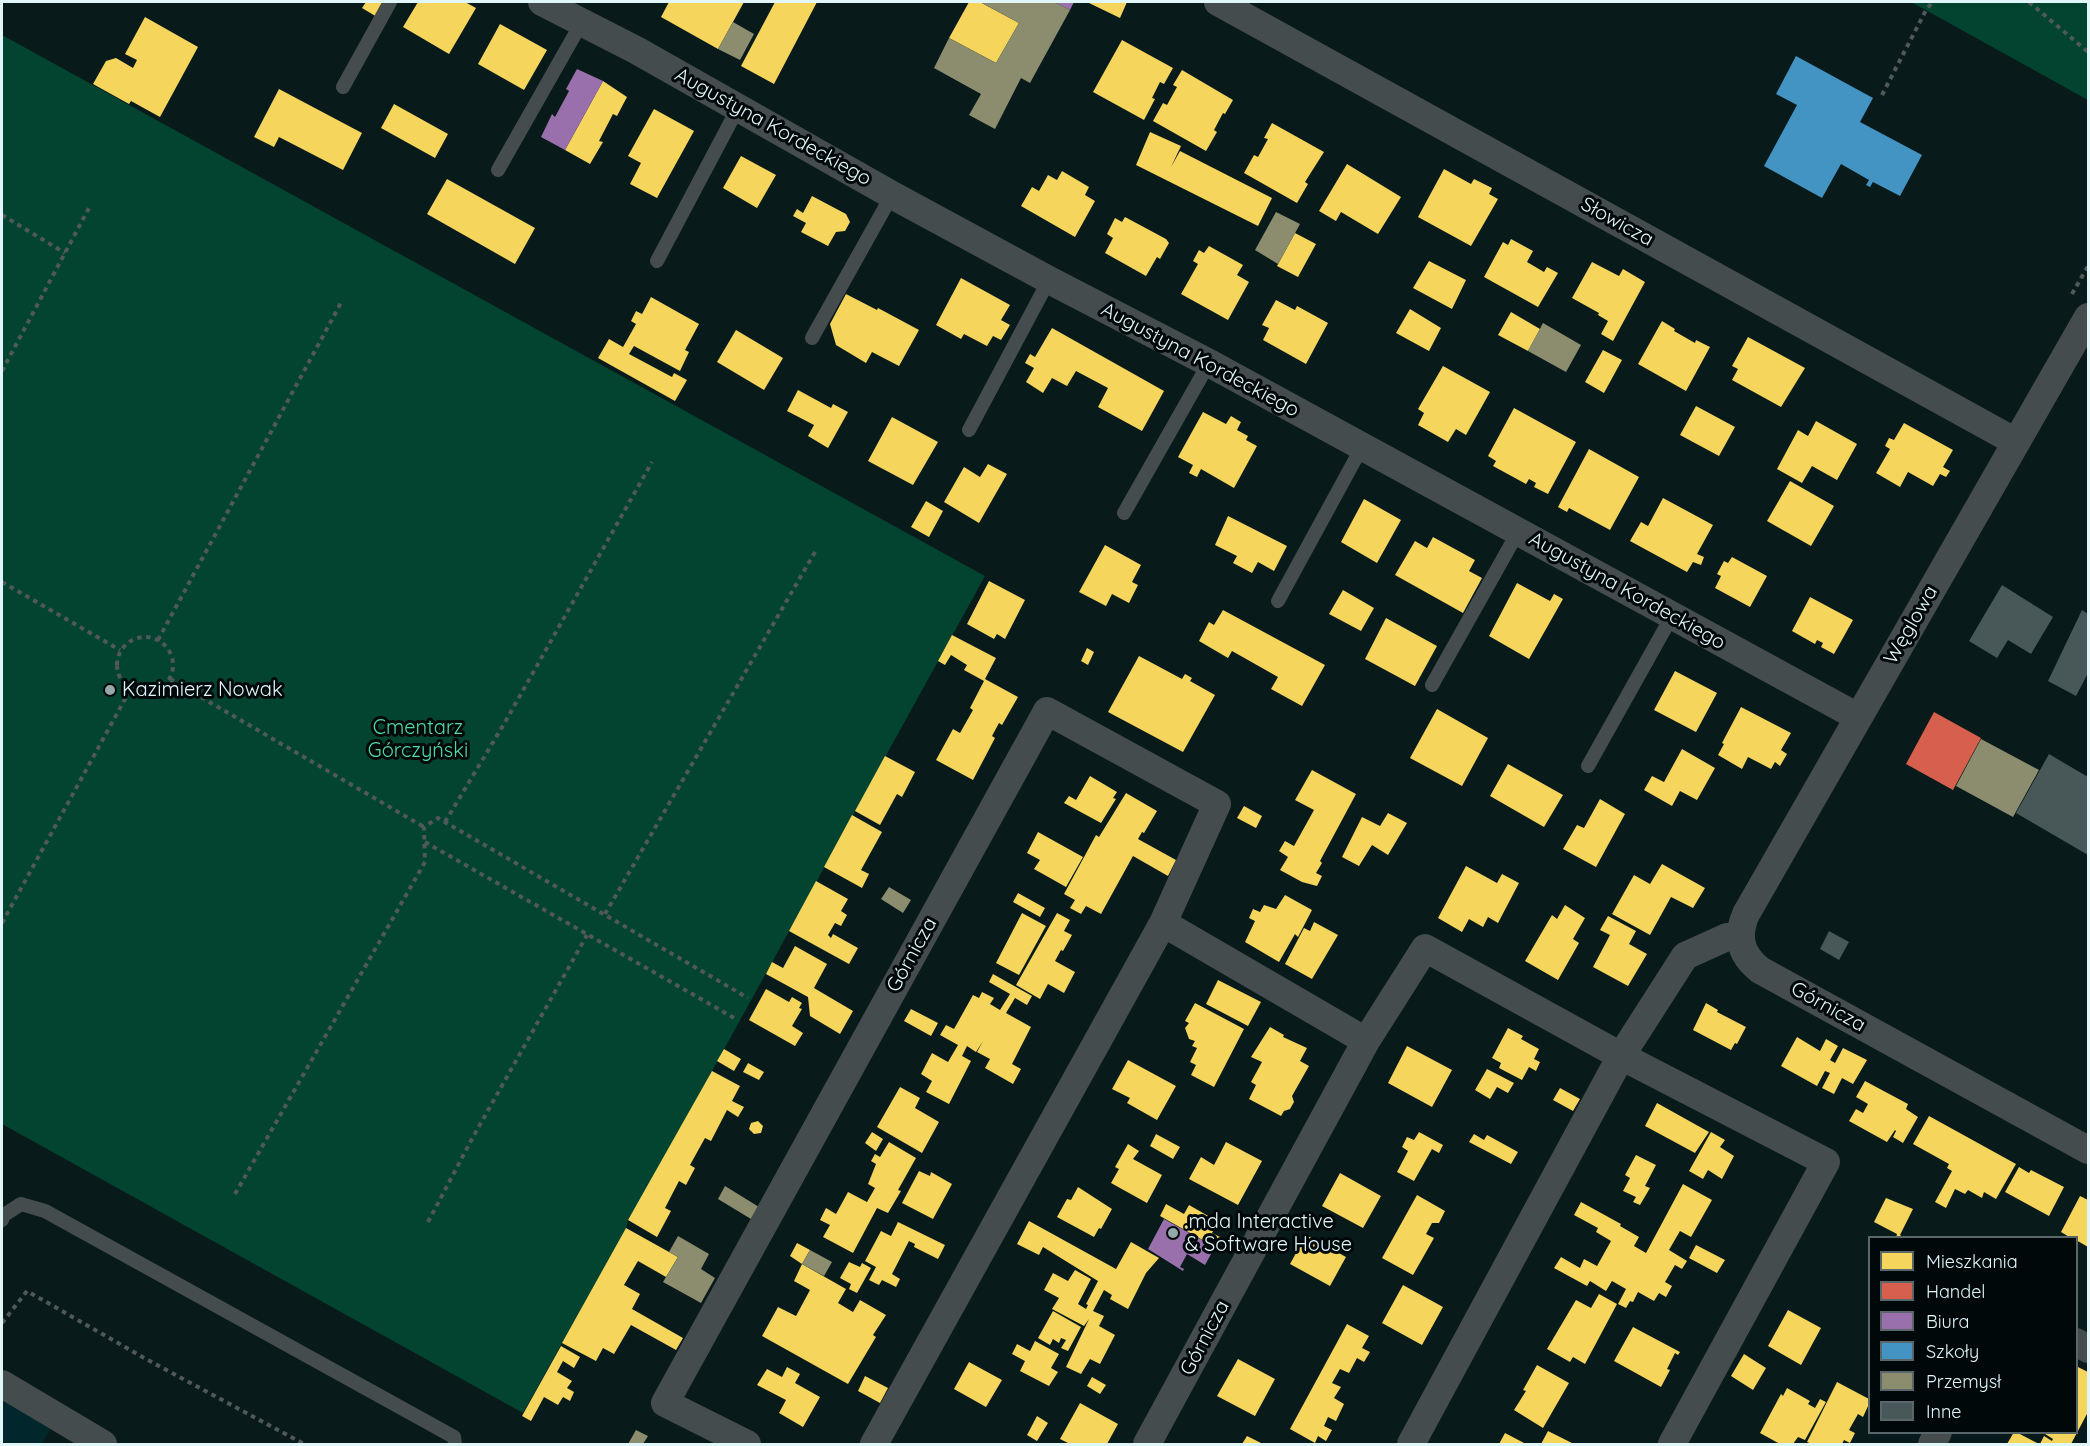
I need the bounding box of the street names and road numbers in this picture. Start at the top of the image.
street label: Augustyna Kordeckiego [671,63,875,191]
street label: Słowicza [1576,192,1658,252]
street label: Augustyna Kordeckiego [1097,298,1303,422]
street label: Augustyna Kordeckiego [1525,527,1729,655]
street label: Węglowa [1879,582,1943,668]
street label: Górnicza [882,914,942,996]
street label: Górnicza [1787,977,1869,1037]
street label: Górnicza [1175,1296,1235,1380]

